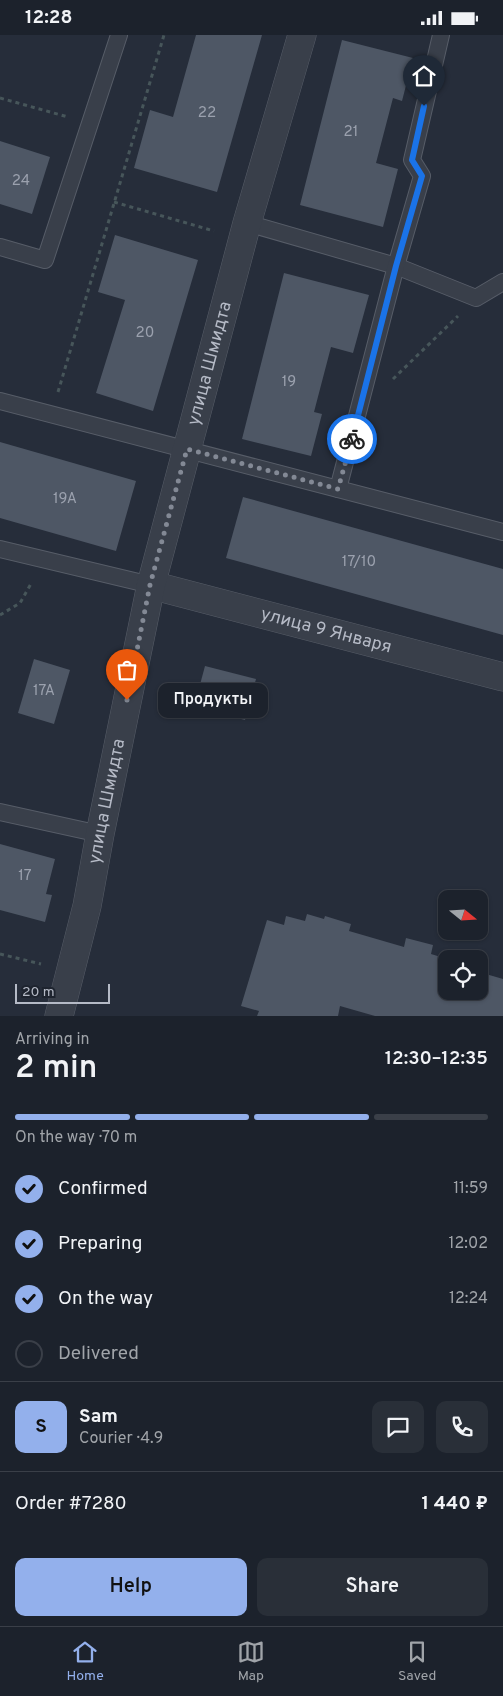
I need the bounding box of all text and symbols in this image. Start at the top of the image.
text: 12:28 [25,6,72,30]
pin [403,55,445,106]
icon: home [410,62,438,90]
house number: 22 [198,104,216,123]
house number: 21 [344,123,358,142]
house number: 24 [12,172,30,191]
street label: улица Шмидта [182,299,237,428]
house number: 20 [136,324,154,343]
house number: 19 [282,373,296,392]
courier [327,414,377,464]
icon: bike [338,425,366,453]
house number: 19А [53,490,77,509]
house number: 17/10 [342,553,376,572]
street label: улица 9 Января [258,603,394,659]
pin [106,649,148,700]
icon: bag [113,656,141,684]
house number: 17А [33,682,55,701]
callout: Продукты [157,683,267,717]
text: Продукты [174,690,252,710]
street label: улица Шмидта [83,737,131,866]
house number: 17 [18,867,32,886]
north arrow [438,890,488,940]
map controls [438,890,488,1000]
button: locate [438,950,488,1000]
scale bar [15,981,110,1004]
text: 20 m [22,984,55,1001]
text: Arriving in [15,1030,90,1050]
text: 12:30–12:35 [385,1047,488,1071]
text: 2 min [15,1049,97,1089]
text: On the way · 70 m [15,1128,137,1148]
icon: check [15,1175,43,1203]
text: Confirmed [58,1177,148,1201]
text: 11:59 [453,1179,488,1199]
icon: check [15,1230,43,1258]
text: Preparing [58,1232,142,1256]
text: 12:02 [449,1234,488,1254]
icon: check [15,1285,43,1313]
text: On the way [58,1287,153,1311]
text: 12:24 [449,1289,488,1309]
text: Delivered [58,1342,139,1366]
button: chat [372,1401,424,1453]
button: phone [436,1401,488,1453]
text: Sam [79,1405,118,1429]
text: S [35,1415,47,1439]
text: Courier · 4.9 [79,1429,163,1449]
text: Order #7280 [15,1492,127,1516]
text: 1 440 ₽ [422,1492,488,1516]
button: Help [15,1558,247,1616]
button: Share [257,1558,488,1616]
tab: Home [67,1638,104,1685]
tab: Map [237,1638,265,1685]
tab: Saved [398,1638,436,1685]

